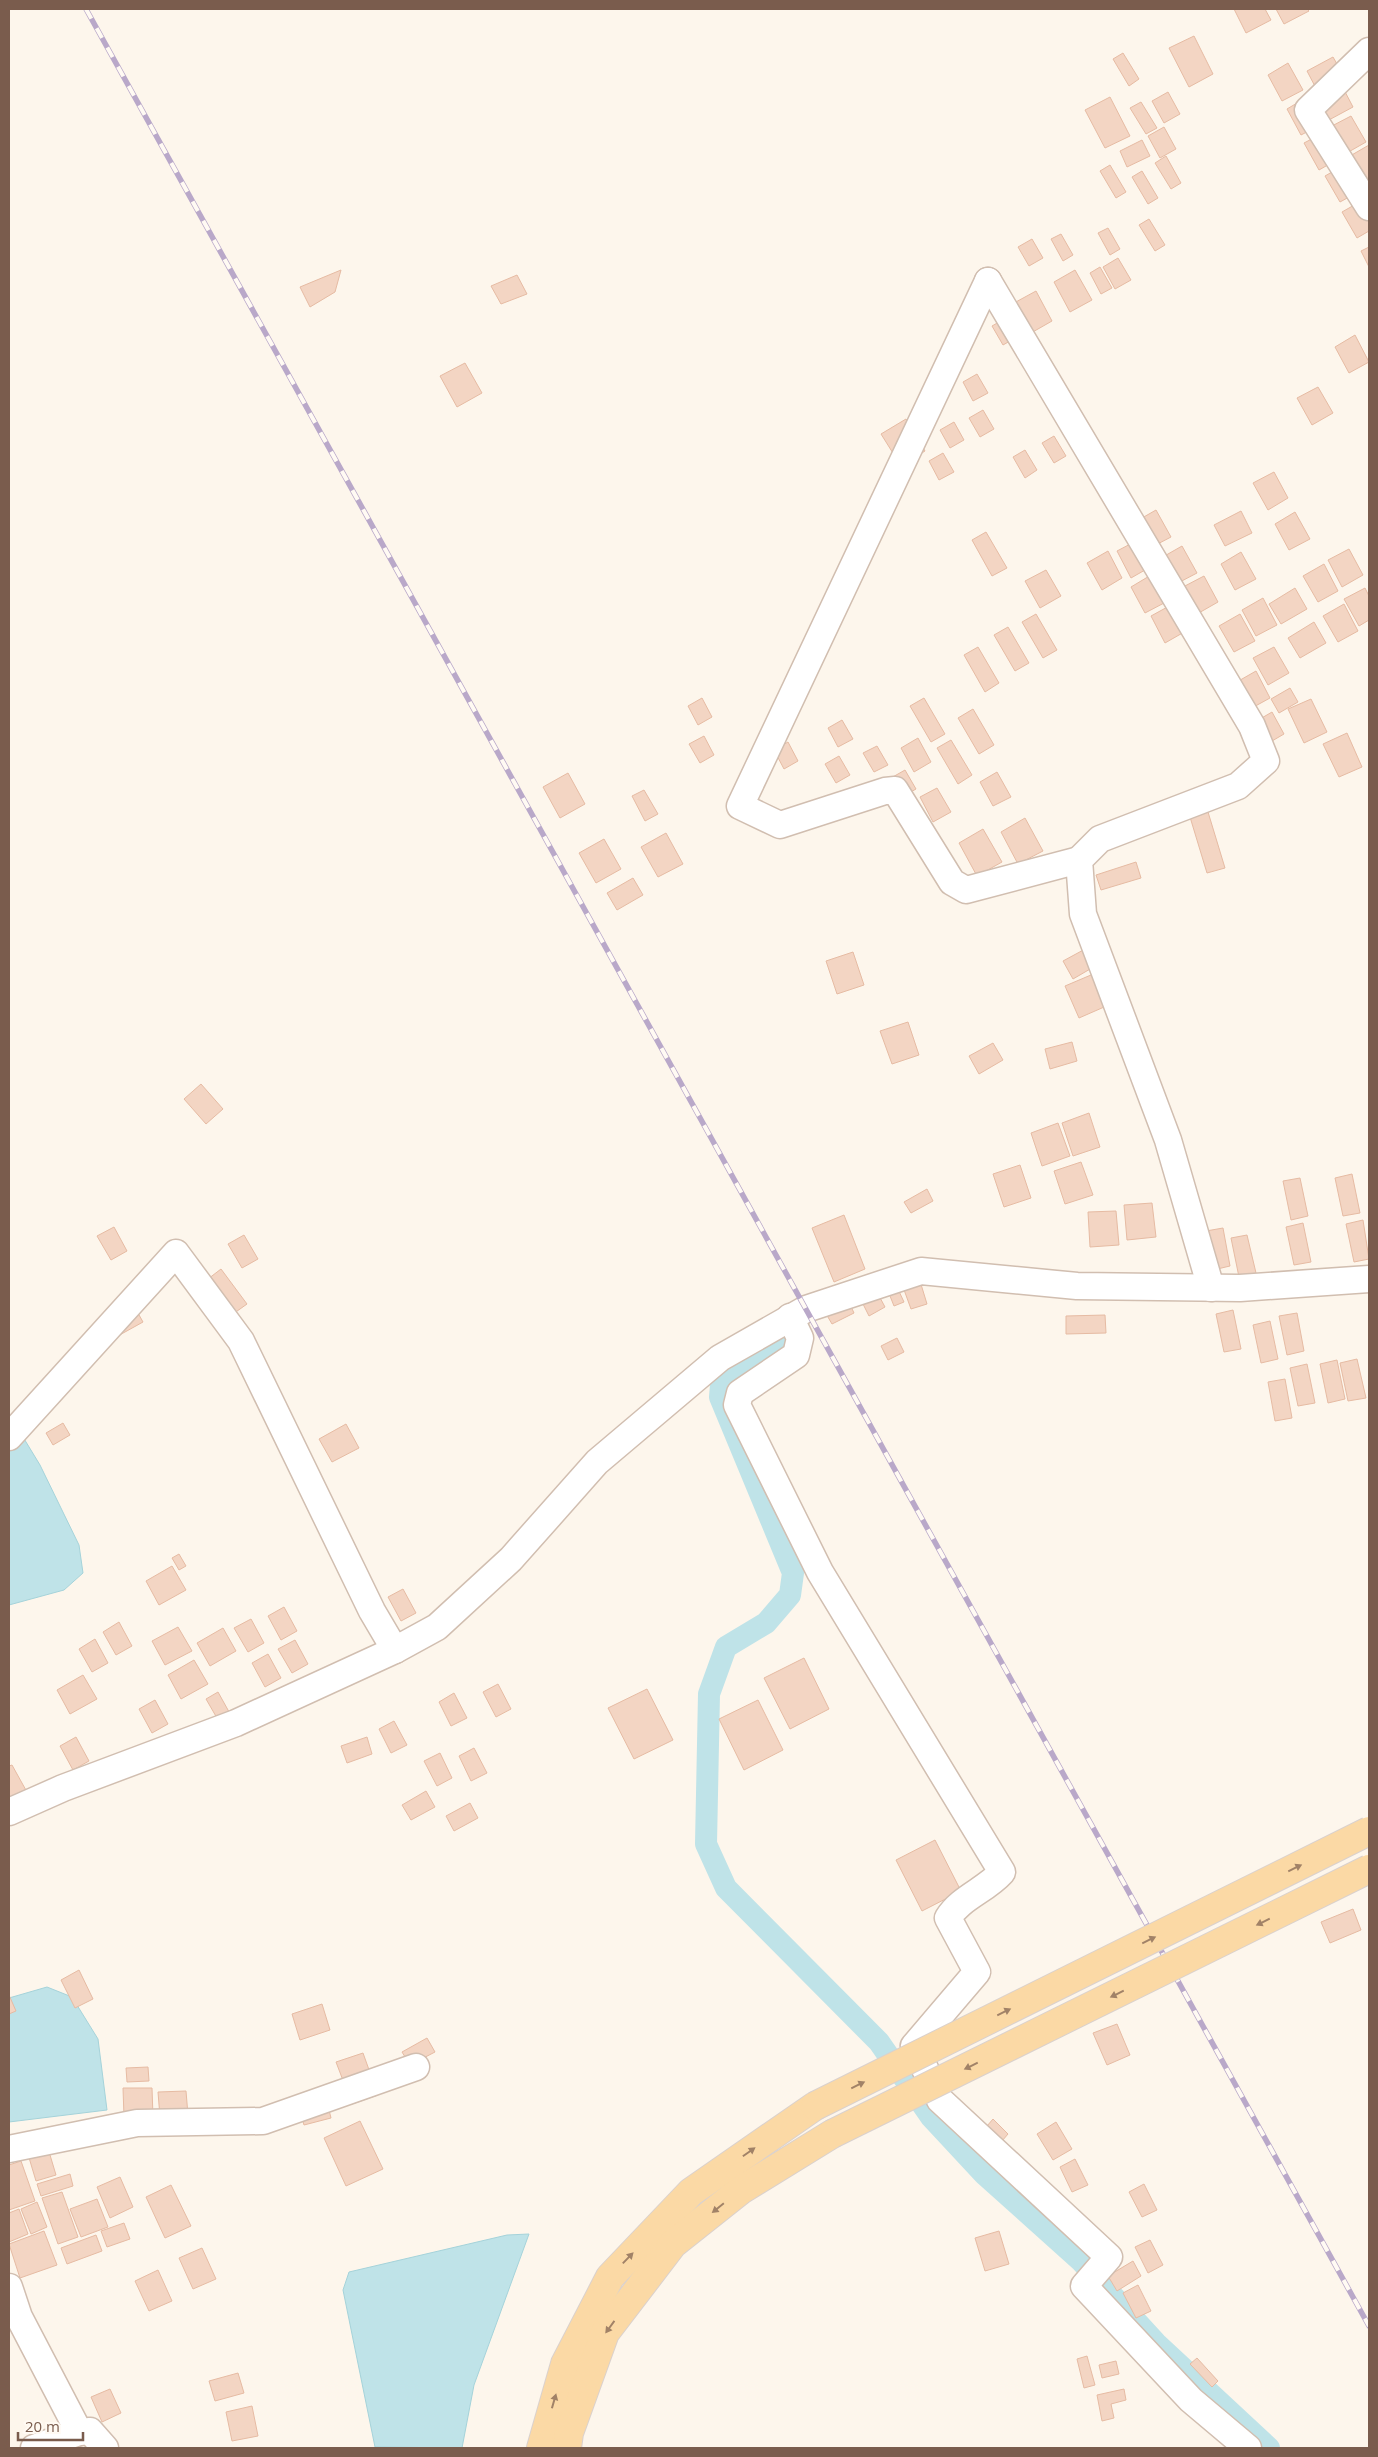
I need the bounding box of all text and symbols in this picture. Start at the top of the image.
one-way arrow [1288,1864,1302,1872]
one-way arrow [1256,1918,1270,1926]
one-way arrow [1142,1936,1156,1944]
one-way arrow [1110,1990,1124,1998]
one-way arrow [997,2008,1011,2016]
one-way arrow [964,2062,978,2070]
one-way arrow [851,2080,865,2088]
one-way arrow [742,2147,756,2157]
one-way arrow [712,2202,725,2213]
one-way arrow [622,2253,634,2265]
one-way arrow [605,2320,615,2334]
one-way arrow [551,2394,559,2409]
scale bar [18,2410,82,2442]
text: 20 m [25,2416,60,2436]

